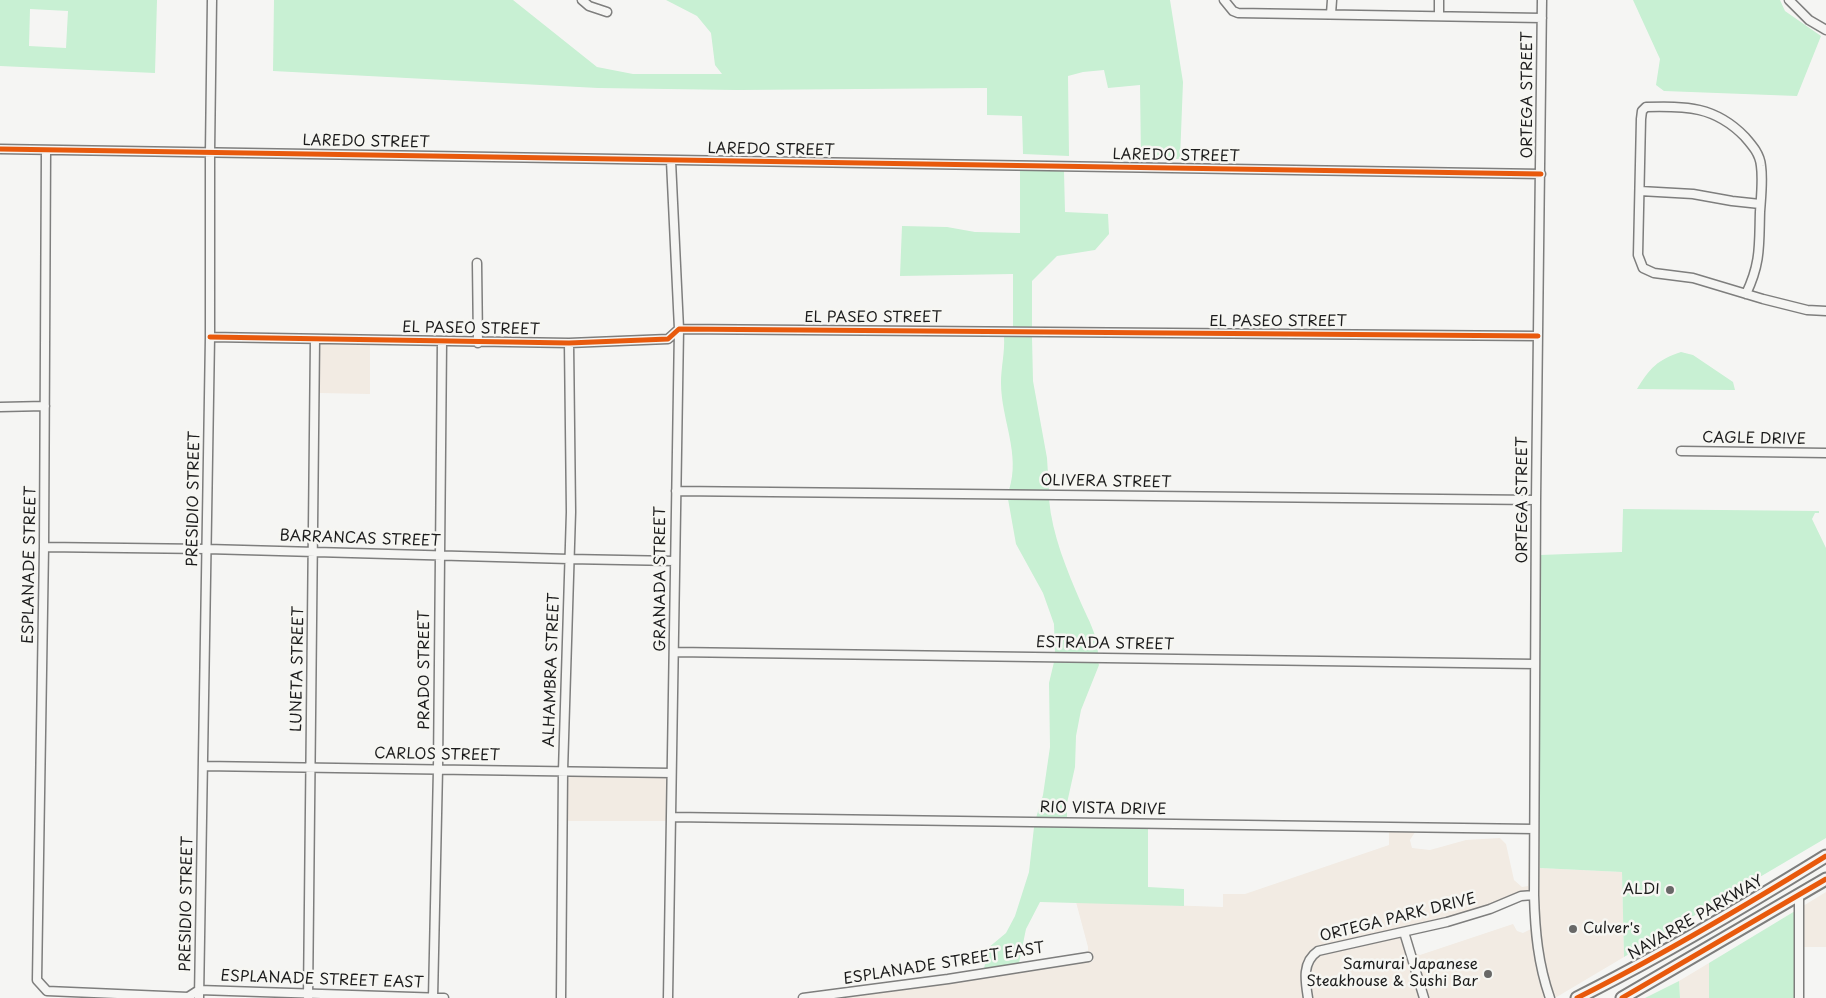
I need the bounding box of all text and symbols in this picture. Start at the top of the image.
street label: ORTEGA STREET [1519,32,1537,158]
street label: LAREDO STREET [302,132,430,152]
street label: LAREDO STREET [707,140,835,160]
street label: LAREDO STREET [1112,146,1240,166]
street label: EL PASEO STREET [804,309,942,327]
street label: EL PASEO STREET [1209,313,1347,331]
street label: EL PASEO STREET [402,319,540,339]
street label: CAGLE DRIVE [1702,429,1806,449]
street label: PRESIDIO STREET [184,431,204,567]
street label: ORTEGA STREET [1514,437,1532,563]
street label: OLIVERA STREET [1040,472,1172,492]
street label: ESPLANADE STREET [20,486,40,644]
street label: GRANADA STREET [652,506,670,652]
street label: BARRANCAS STREET [279,527,441,551]
street label: ALHAMBRA STREET [540,593,564,747]
street label: LUNETA STREET [288,606,308,732]
street label: PRADO STREET [416,610,434,730]
street label: ESTRADA STREET [1036,634,1174,654]
street label: CARLOS STREET [374,745,500,765]
street label: RIO VISTA DRIVE [1039,799,1167,819]
street label: PRESIDIO STREET [177,836,197,972]
street label: NAVARRE PARKWAY [1625,872,1767,964]
place label: ALDI [1623,881,1660,899]
marker: ALDI [1664,884,1676,896]
street label: ORTEGA PARK DRIVE [1318,890,1478,946]
place label: Culver's [1583,920,1640,938]
marker: Culver's [1567,923,1579,935]
street label: ESPLANADE STREET EAST [842,939,1046,989]
place label: Samurai Japanese Steakhouse & Sushi Bar [1306,956,1478,991]
street label: ESPLANADE STREET EAST [220,967,424,993]
marker: Samurai Japanese Steakhouse & Sushi Bar [1482,968,1494,980]

